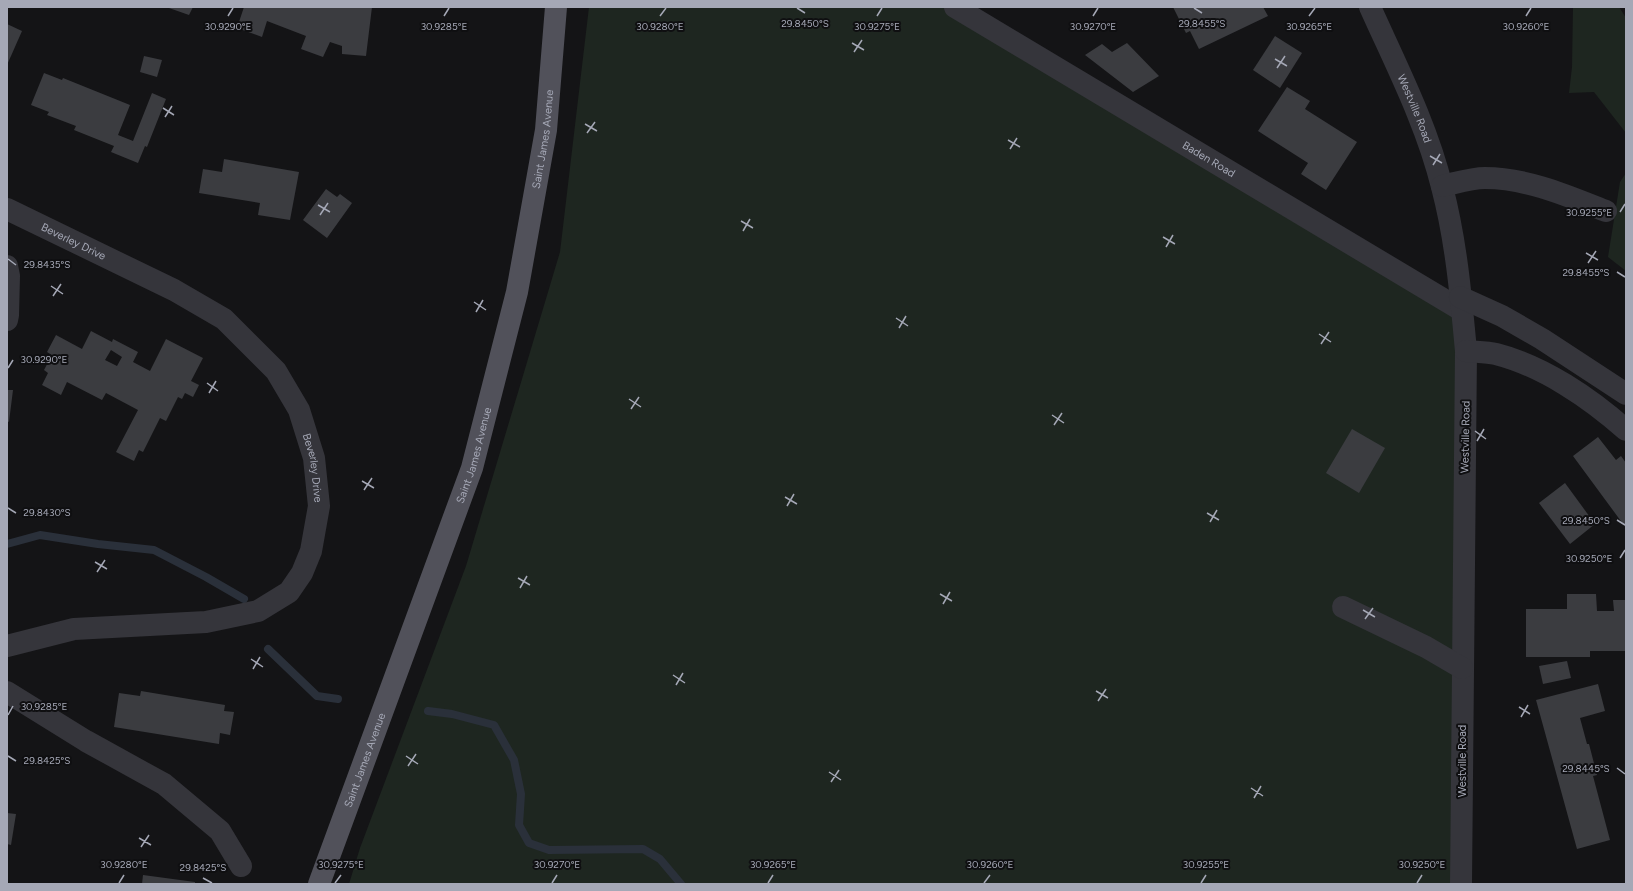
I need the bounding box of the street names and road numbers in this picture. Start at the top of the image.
street label: Westville Road [1395,72,1434,145]
street label: Saint James Avenue [530,89,556,190]
street label: Baden Road [1180,139,1237,180]
street label: Beverley Drive [39,221,108,263]
street label: Westville Road [1458,401,1473,473]
street label: Saint James Avenue [454,406,494,505]
street label: Beverley Drive [300,432,325,503]
street label: Saint James Avenue [342,711,388,809]
street label: Westville Road [1456,725,1469,797]

